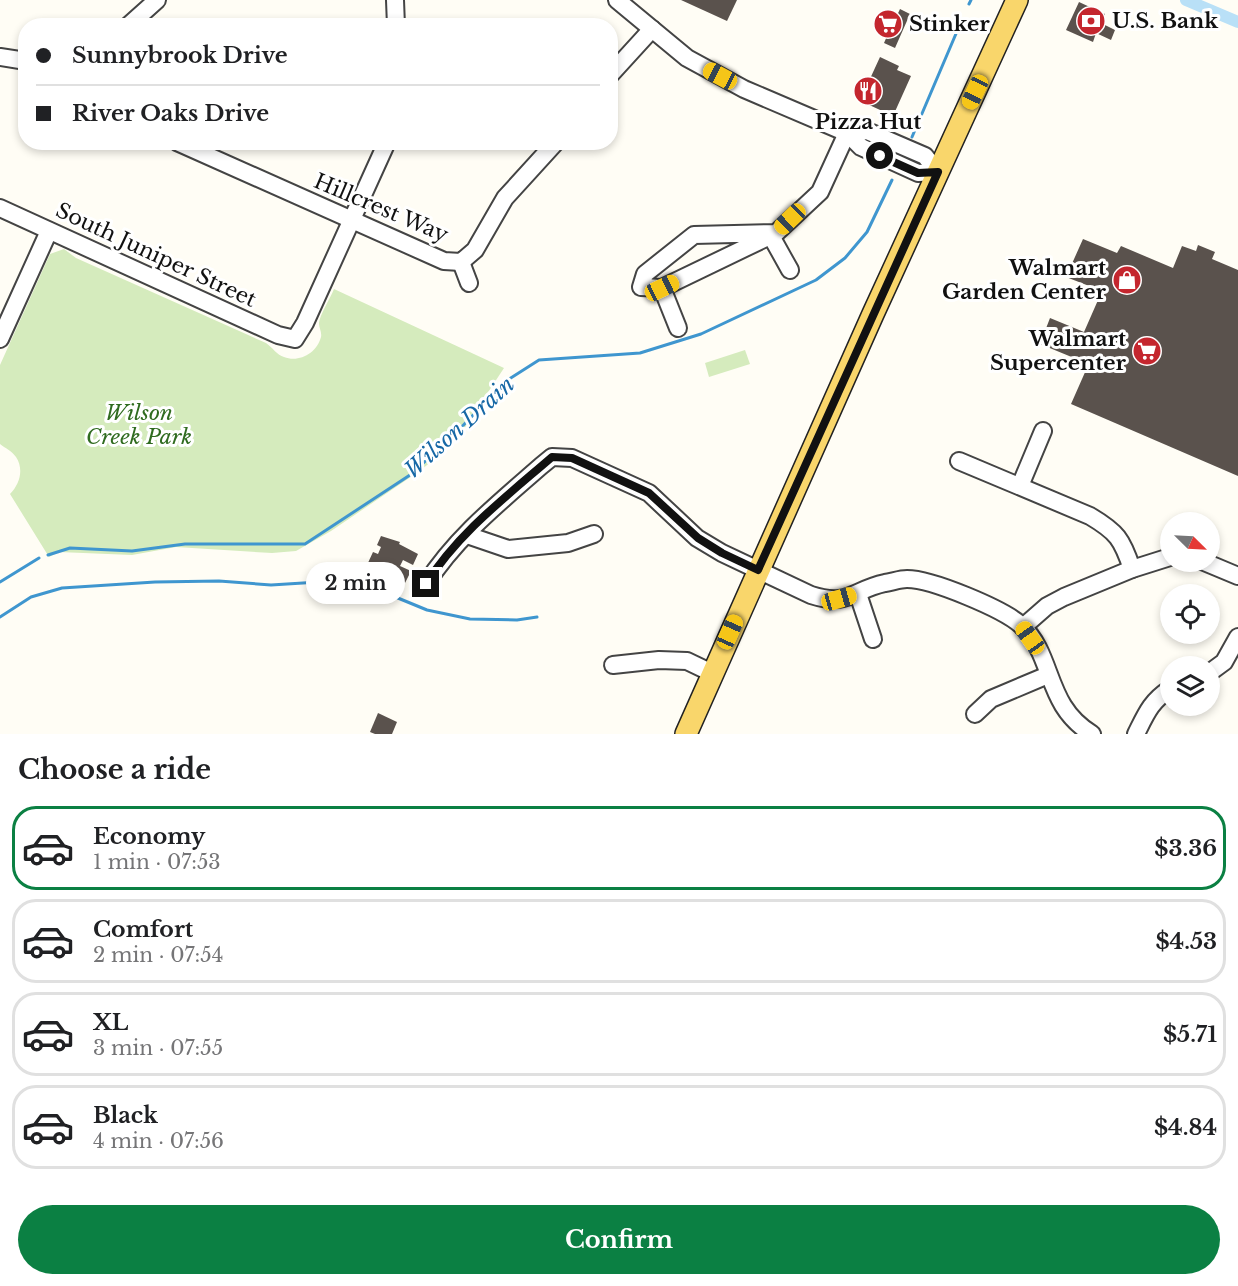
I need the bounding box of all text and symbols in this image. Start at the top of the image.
bank icon: U.S. Bank [1075,5,1107,37]
supermarket icon: Stinker [872,8,904,40]
place label: U.S. Bank [1112,8,1219,34]
place label: Stinker [909,11,990,37]
text: Sunnybrook Drive [72,42,288,69]
car [700,60,740,92]
car [959,72,991,112]
restaurant icon: Pizza Hut [852,75,884,107]
text: River Oaks Drive [72,100,269,127]
place label: Pizza Hut [815,109,921,135]
route start [866,142,893,169]
street label: Hillcrest Way [310,168,453,248]
street label: South Juniper Street [52,197,260,313]
car [771,200,809,238]
place label: Walmart Garden Center [942,255,1107,305]
shop icon: Walmart Garden Center [1111,264,1143,296]
car [642,272,682,304]
place label: Walmart Supercenter [990,326,1127,376]
supermarket icon: Walmart Supercenter [1131,335,1163,367]
water label: Wilson Drain [399,371,520,484]
park label: Wilson Creek Park [86,400,192,450]
north arrow [1160,512,1220,572]
map controls [1160,512,1220,716]
callout: 2 min [306,563,405,605]
route end [412,570,439,597]
text: 2 min [324,571,387,595]
button: locate [1160,584,1220,644]
car [819,585,859,613]
car [714,612,746,652]
car [1012,618,1048,658]
button: layers [1160,656,1220,716]
text: Choose a ride [18,753,211,786]
icon: car [21,821,75,875]
text: Economy [93,823,205,850]
text: $3.36 [1154,835,1217,862]
text: 1 min · 07:53 [93,850,221,874]
icon: car [21,914,75,968]
text: Comfort [93,916,193,943]
text: $4.53 [1155,928,1217,955]
text: 2 min · 07:54 [93,943,223,967]
icon: car [21,1007,75,1061]
text: XL [93,1009,128,1036]
text: $5.71 [1163,1021,1217,1048]
text: 3 min · 07:55 [93,1036,223,1060]
icon: car [21,1100,75,1154]
text: Black [93,1102,158,1129]
text: $4.84 [1154,1114,1217,1141]
text: 4 min · 07:56 [93,1129,224,1153]
button: Confirm [18,1205,1220,1274]

